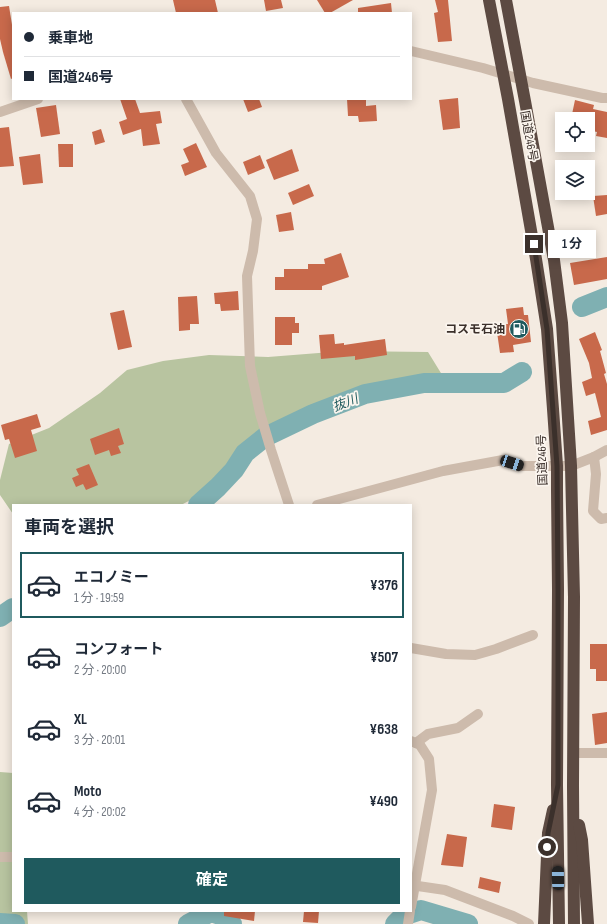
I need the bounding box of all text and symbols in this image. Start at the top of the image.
text: 乗車地 [48,29,93,48]
text: 国道246号 [48,68,114,87]
street label: 国道246号 [517,110,540,163]
map controls [555,112,595,200]
button: locate [555,112,595,152]
button: layers [555,160,595,200]
callout: 1 分 [548,230,596,258]
route end [525,235,543,253]
text: 1 分 [562,236,582,252]
fuel station icon: コスモ石油 [508,318,530,340]
place label: コスモ石油 [445,322,505,337]
water label: 抜川 [330,390,362,415]
street label: 国道246号 [534,434,551,486]
car [499,454,525,472]
text: 車両を選択 [24,517,114,538]
icon: car [26,567,62,603]
text: エコノミー [74,568,149,587]
text: ¥376 [370,576,398,595]
text: 1 分 · 19:59 [74,590,124,606]
icon: car [26,639,62,675]
text: コンフォート [74,640,164,659]
text: ¥507 [370,648,398,667]
text: 2 分 · 20:00 [74,662,126,678]
text: XL [74,710,87,729]
icon: car [26,711,62,747]
text: ¥638 [369,720,398,739]
text: 3 分 · 20:01 [74,732,125,748]
text: Moto [74,782,101,801]
icon: car [26,783,62,819]
text: ¥490 [369,792,398,811]
text: 4 分 · 20:02 [74,804,126,820]
route start [538,838,556,856]
button: 確定 [24,858,400,904]
car [552,866,564,890]

